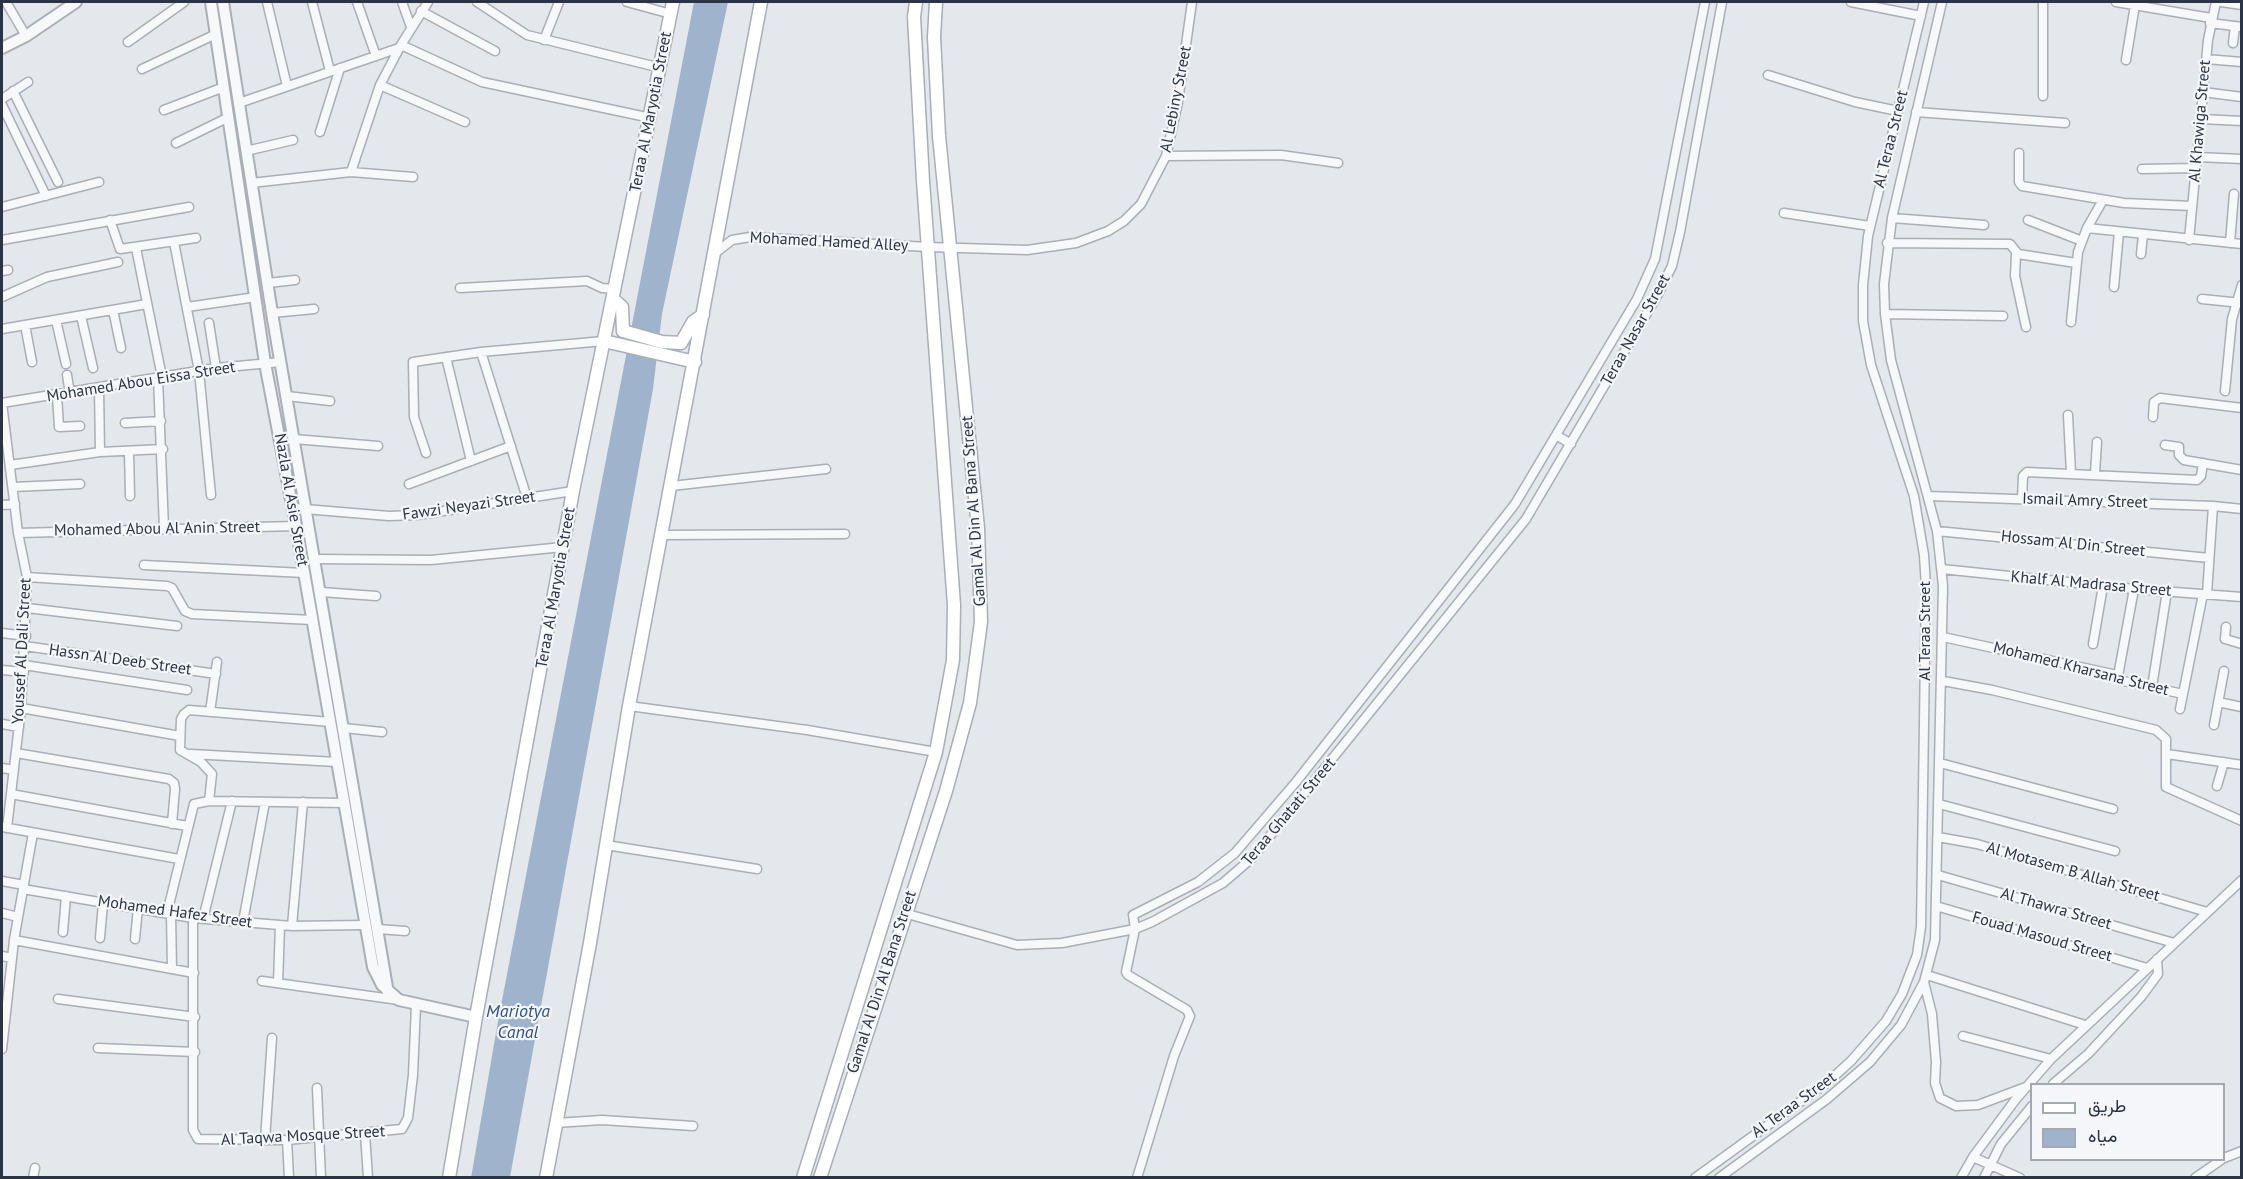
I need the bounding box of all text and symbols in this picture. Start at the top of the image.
street label: Teraa Al Maryotia Street [626,30,676,194]
street label: Al Lebiny Street [1156,44,1196,154]
street label: Al Khawiga Street [2185,59,2215,183]
street label: Al Teraa Street [1870,88,1912,190]
street label: Mohamed Hamed Alley [749,228,909,256]
street label: Teraa Nasar Street [1597,271,1675,389]
street label: Mohamed Abou Eissa Street [45,358,237,406]
street label: Gamal Al Din Al Bana Street [958,415,990,607]
street label: Nazla Al Asie Street [270,432,312,568]
street label: Fawzi Neyazi Street [401,487,537,525]
street label: Ismail Amry Street [2022,489,2148,513]
street label: Teraa Al Maryotia Street [532,506,580,670]
street label: Mohamed Abou Al Anin Street [54,518,260,540]
street label: Hossam Al Din Street [2000,527,2146,561]
street label: Khalf Al Madrasa Street [2010,567,2172,601]
street label: Youssef Al Dali Street [9,577,35,725]
street label: Al Teraa Street [1915,581,1935,681]
street label: Mohamed Kharsana Street [1991,638,2171,700]
street label: Hassn Al Deeb Street [47,640,193,680]
street label: Teraa Ghatati Street [1238,754,1340,870]
street label: Al Motasem B Allah Street [1984,838,2162,906]
street label: Al Thawra Street [1998,884,2114,934]
street label: Gamal Al Din Al Bana Street [843,888,921,1076]
street label: Mohamed Hafez Street [97,892,253,932]
street label: Fouad Masoud Street [1970,908,2114,966]
water label: Mariotya Canal [486,1001,550,1044]
street label: Al Teraa Street [1748,1068,1840,1142]
legend [2030,1083,2225,1161]
text: طريق [2088,1094,2126,1117]
street label: Al Taqwa Mosque Street [220,1122,386,1150]
text: مياه [2088,1124,2117,1147]

